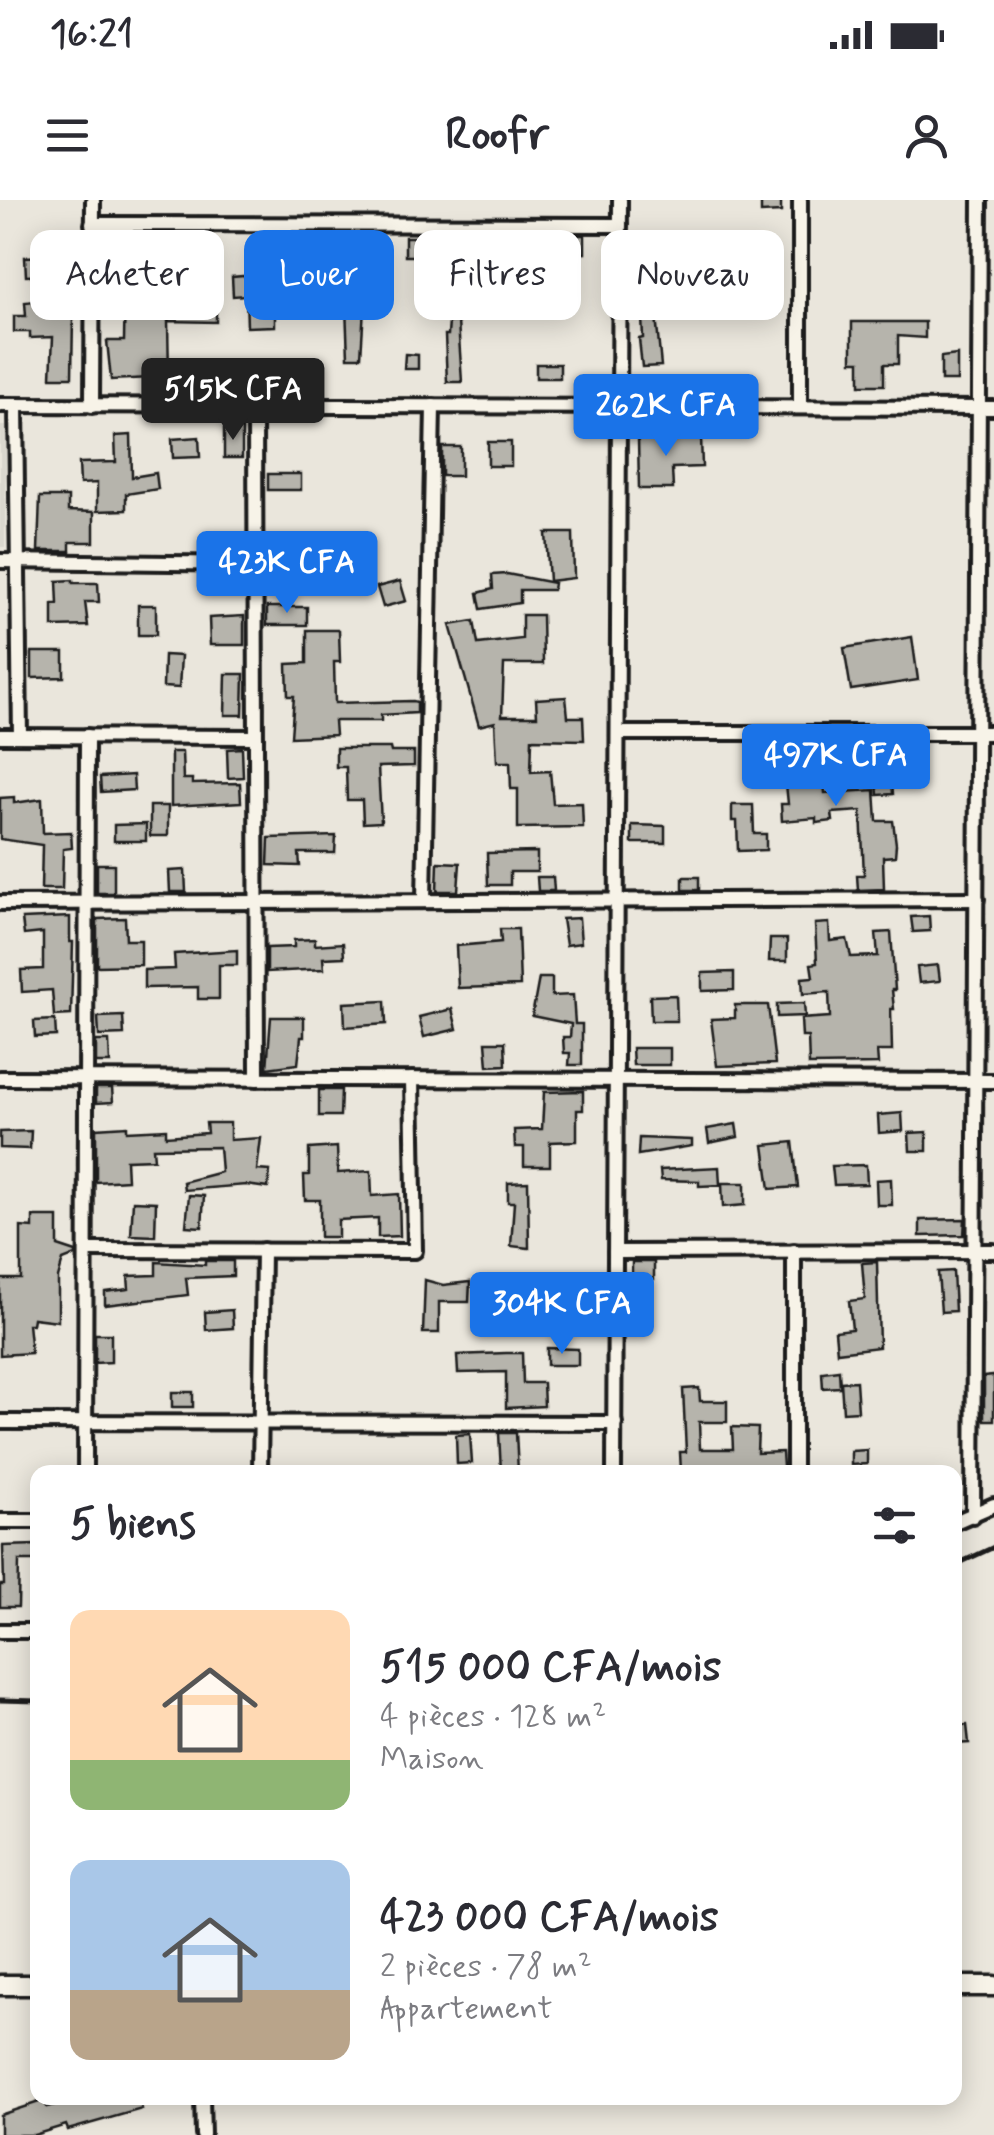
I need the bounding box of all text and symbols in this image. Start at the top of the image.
text: 16:21 [50,11,133,60]
text: Roofr [445,106,549,165]
icon: menu [40,108,95,163]
icon: person [899,108,954,163]
chip: Acheter [30,230,224,320]
chip: Louer [244,230,394,320]
chip: Filtres [414,230,581,320]
chip: Nouveau [601,230,784,320]
pin: 515K CFA [130,358,336,443]
text: 515K CFA [163,369,303,411]
pin: 262K CFA [563,374,769,459]
text: 262K CFA [596,385,736,427]
pin: 423K CFA [184,531,390,616]
text: 423K CFA [218,542,356,584]
pin: 497K CFA [733,724,939,809]
text: 497K CFA [764,735,908,777]
pin: 304K CFA [459,1272,665,1357]
text: 304K CFA [492,1283,632,1325]
text: 5 biens [70,1498,196,1553]
icon: filters [867,1498,922,1553]
text: 515 000 CFA/mois [380,1641,721,1696]
icon: home [150,1650,270,1770]
text: 4 pièces · 128 m² [380,1696,606,1738]
text: Maison [380,1738,484,1780]
text: 423 000 CFA/mois [380,1891,718,1946]
icon: home [150,1900,270,2020]
text: 2 pièces · 78 m² [380,1946,592,1988]
text: Appartement [380,1988,553,2030]

